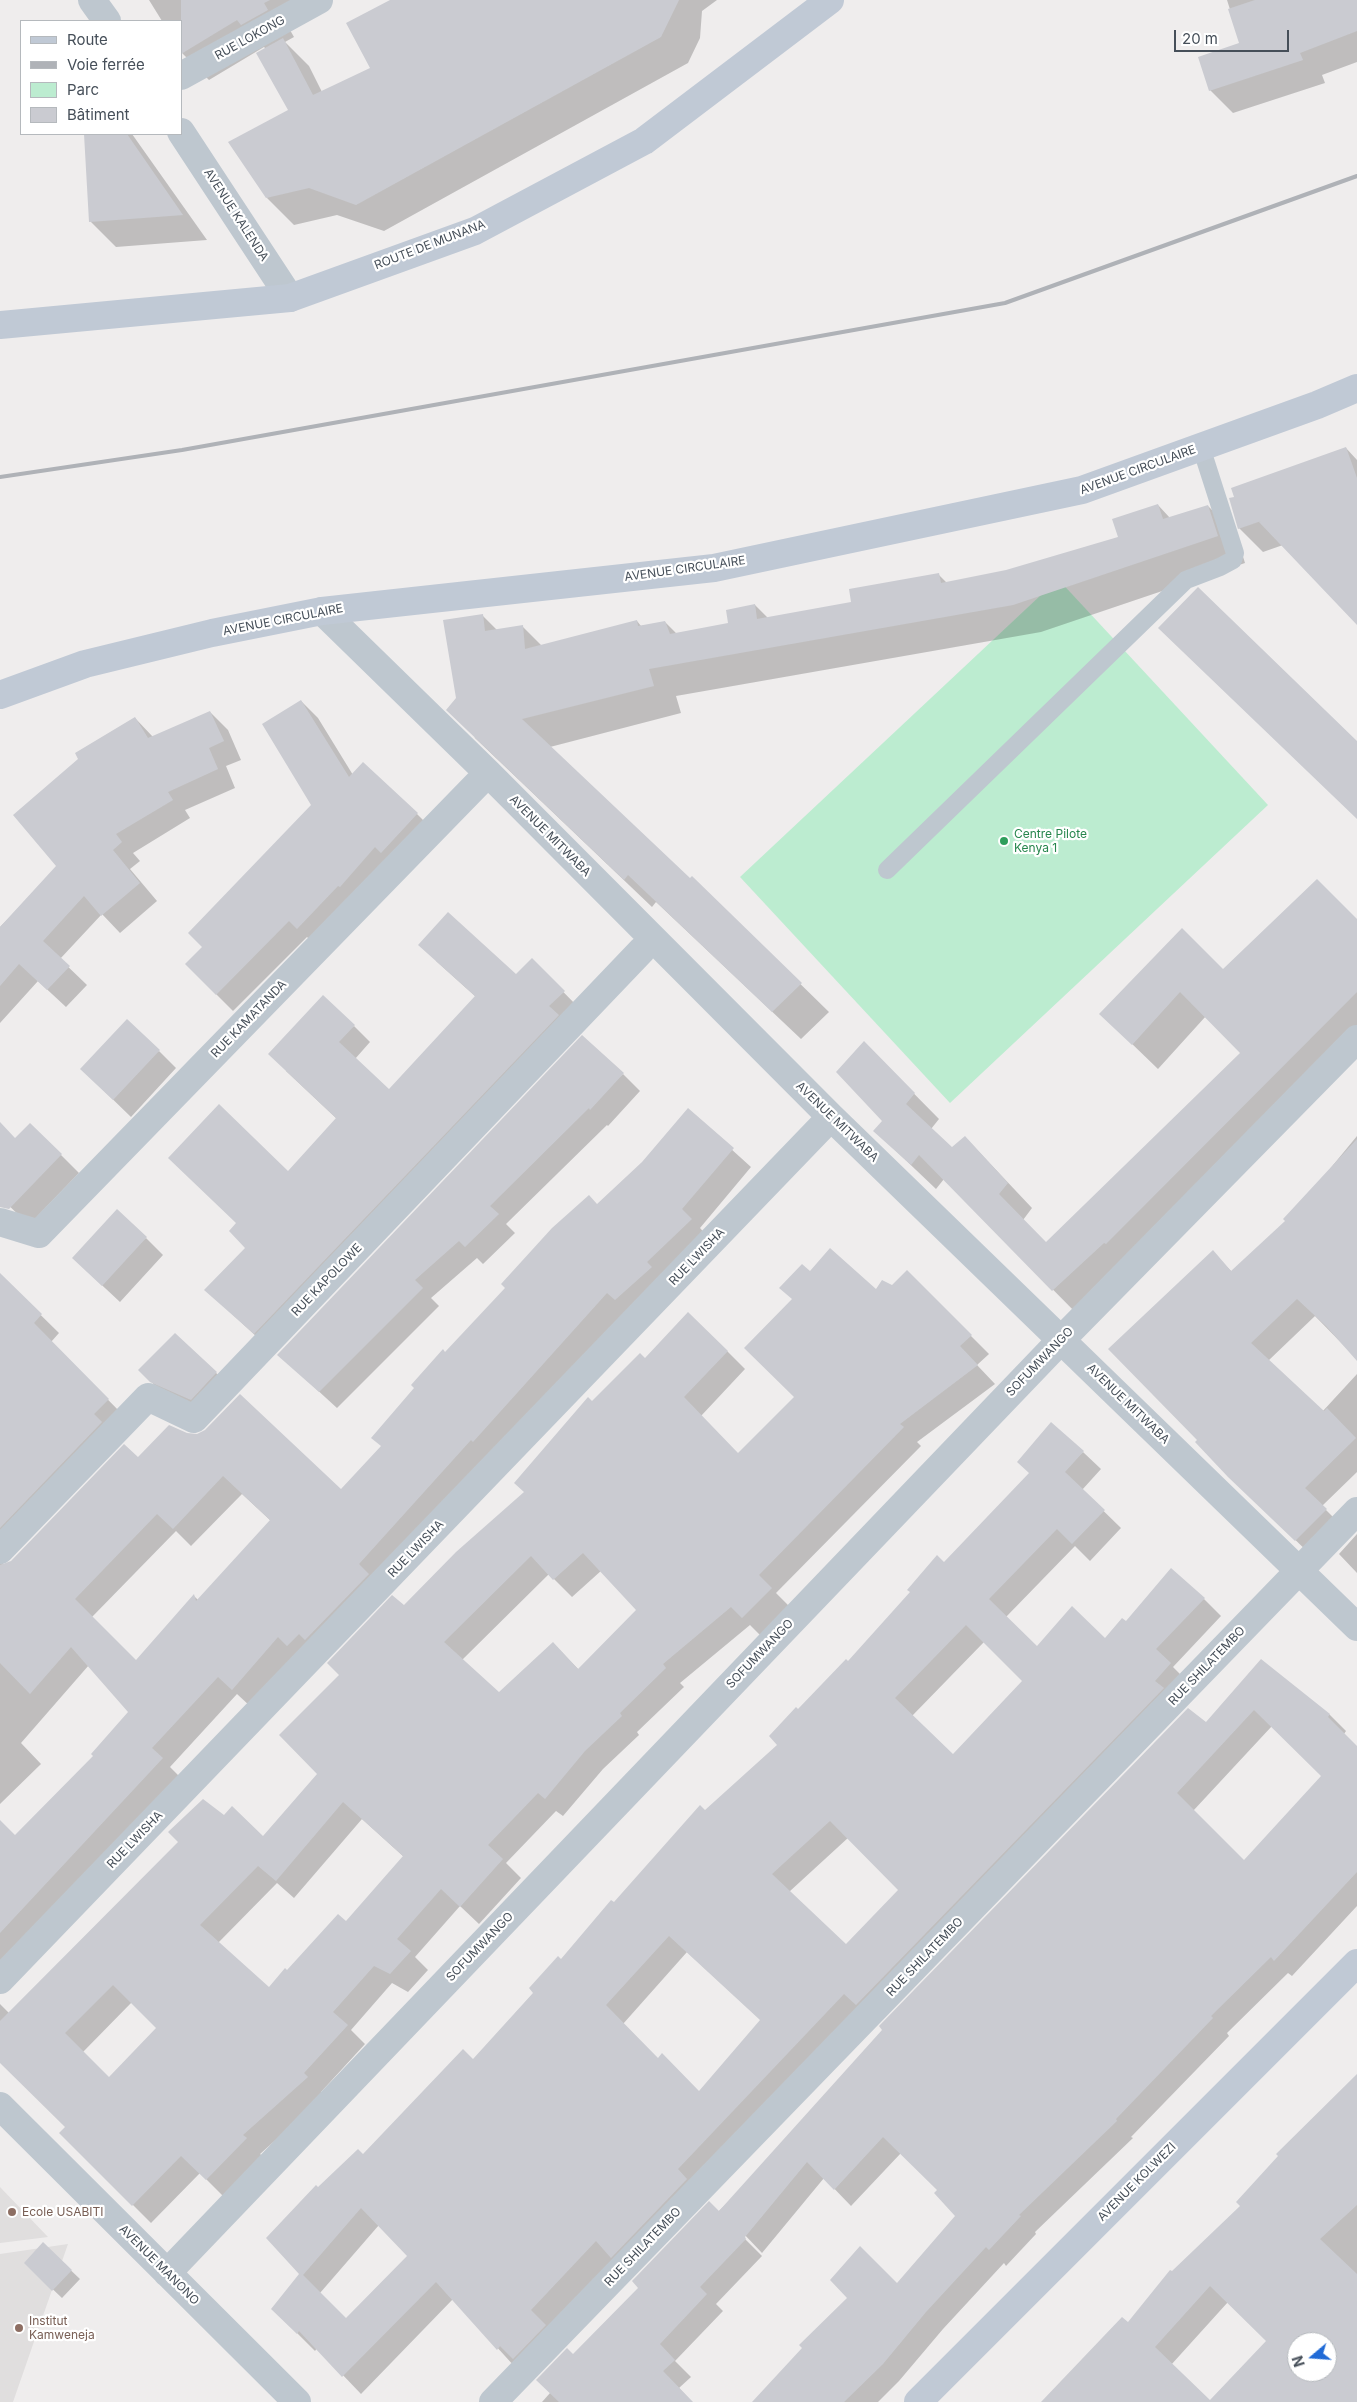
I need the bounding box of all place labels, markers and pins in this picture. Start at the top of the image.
place label: Centre Pilote Kenya 1 [1014,827,1087,855]
marker: Centre Pilote Kenya 1 [998,835,1010,847]
place label: Ecole USABITI [22,2205,103,2219]
marker: Ecole USABITI [6,2206,18,2218]
place label: Institut Kamweneja [29,2314,95,2342]
marker: Institut Kamweneja [13,2322,25,2334]

